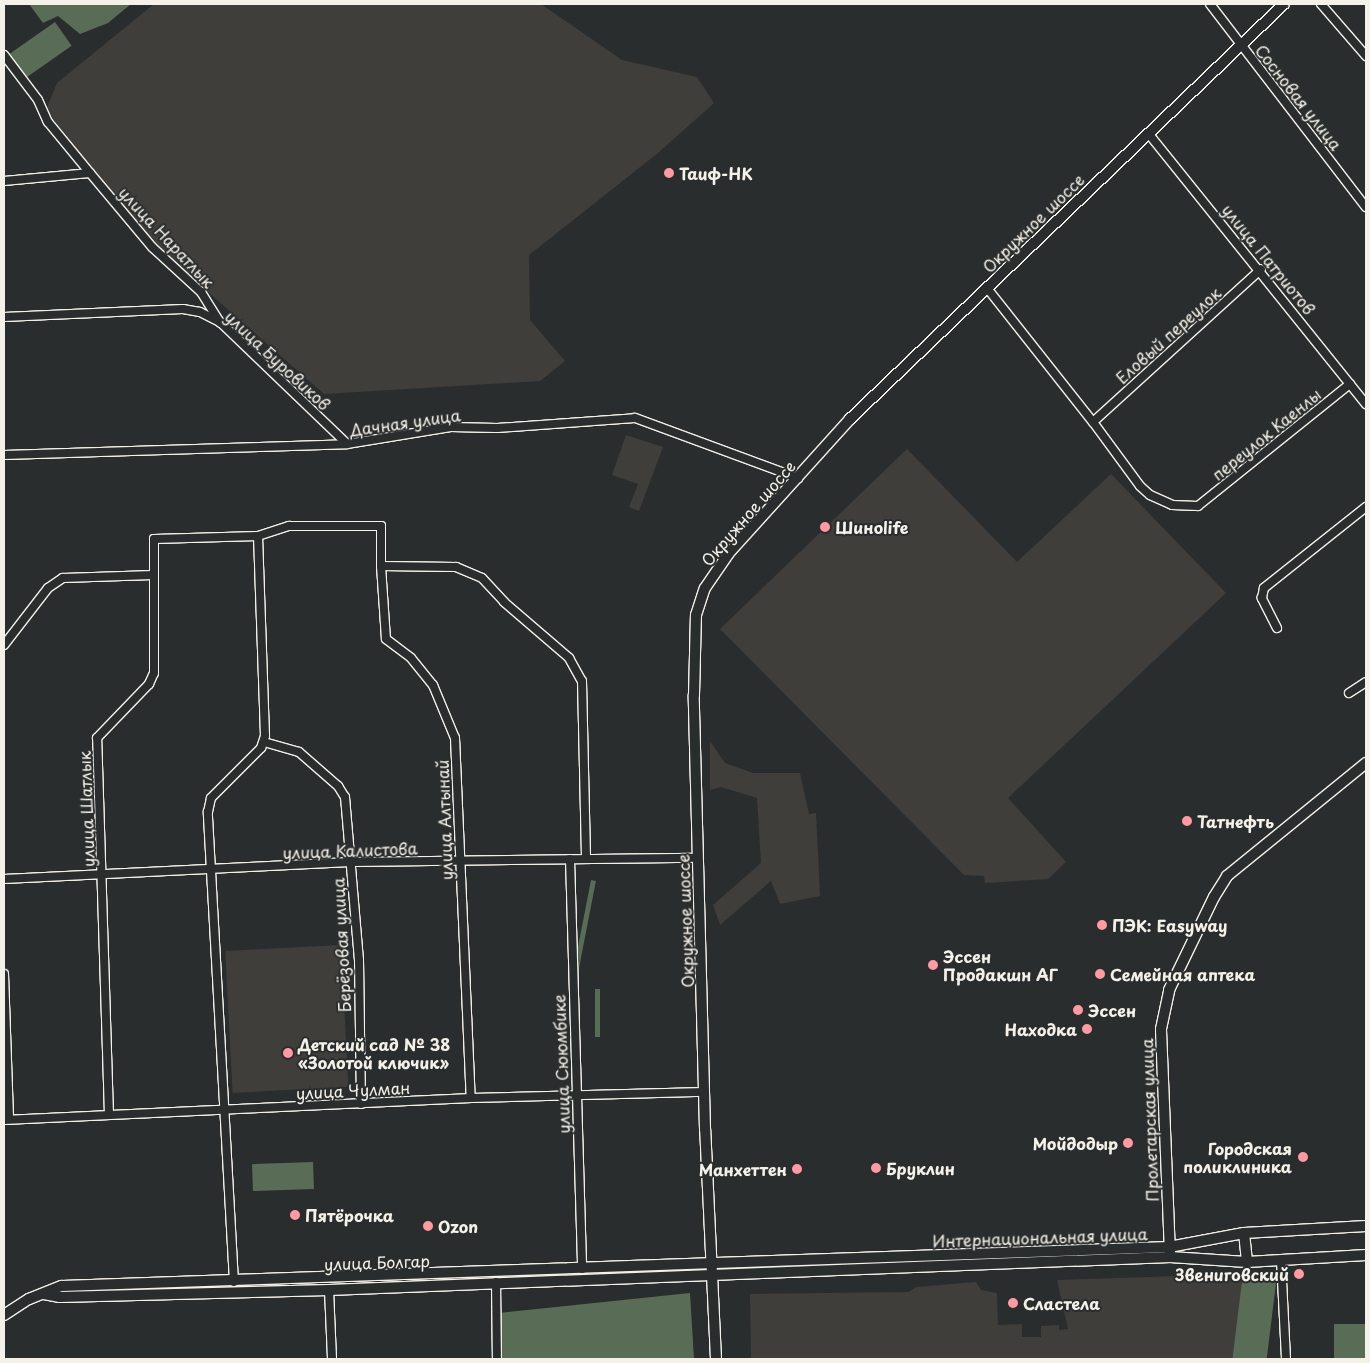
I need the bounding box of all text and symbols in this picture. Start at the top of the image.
street label: Сосновая улица [1252,40,1346,154]
place label: Таиф-НК [679,163,753,183]
marker: Таиф-НК [663,167,675,179]
street label: Окружное шоссе [978,170,1088,276]
street label: улица Наратлык [115,182,219,292]
street label: улица Патриотов [1219,200,1319,318]
street label: Еловый переулок [1112,283,1224,387]
street label: улица Буровиков [221,306,335,414]
street label: переулок Каенлы [1208,384,1324,484]
street label: Дачная улица [348,405,462,439]
street label: Окружное шоссе [697,456,799,570]
place label: Шиноlife [835,517,909,537]
marker: Шиноlife [819,521,831,533]
street label: улица Шатлык [74,750,98,868]
street label: улица Алтынай [432,759,456,881]
place label: Татнефть [1197,811,1274,831]
marker: Татнефть [1181,815,1193,827]
street label: улица Калистова [282,838,418,862]
street label: Окружное шоссе [673,854,697,988]
street label: Берёзовая улица [328,877,354,1013]
place label: ПЭК: Easyway [1112,915,1227,935]
marker: ПЭК: Easyway [1096,919,1108,931]
place label: Эссен Продакшн АГ [943,946,1059,984]
marker: Эссен Продакшн АГ [927,959,939,971]
place label: Семейная аптека [1110,964,1255,984]
marker: Семейная аптека [1094,968,1106,980]
street label: улица Сююмбике [549,994,573,1134]
place label: Эссен [1088,1000,1136,1020]
marker: Эссен [1072,1004,1084,1016]
place label: Находка [1005,1019,1077,1039]
marker: Находка [1081,1023,1093,1035]
place label: Детский сад № 38 «Золотой ключик» [298,1034,451,1072]
street label: Пролетарская улица [1137,1038,1161,1202]
marker: Детский сад № 38 «Золотой ключик» [282,1047,294,1059]
street label: улица Чулман [295,1077,411,1103]
place label: Мойдодыр [1033,1133,1118,1153]
marker: Мойдодыр [1122,1137,1134,1149]
place label: Городская поликлиника [1183,1138,1292,1176]
marker: Городская поликлиника [1296,1150,1310,1164]
place label: Бруклин [886,1158,955,1178]
place label: Манхеттен [699,1159,787,1179]
marker: Бруклин [870,1162,882,1174]
marker: Манхеттен [791,1163,803,1175]
place label: Пятёрочка [305,1205,394,1225]
marker: Пятёрочка [289,1209,301,1221]
place label: Ozon [438,1216,478,1236]
marker: Ozon [422,1220,434,1232]
street label: Интернациональная улица [932,1224,1148,1250]
street label: улица Болгар [323,1251,431,1273]
place label: Звениговский [1175,1264,1289,1284]
marker: Звениговский [1293,1268,1305,1280]
place label: Сластела [1023,1293,1100,1313]
marker: Сластела [1007,1297,1019,1309]

